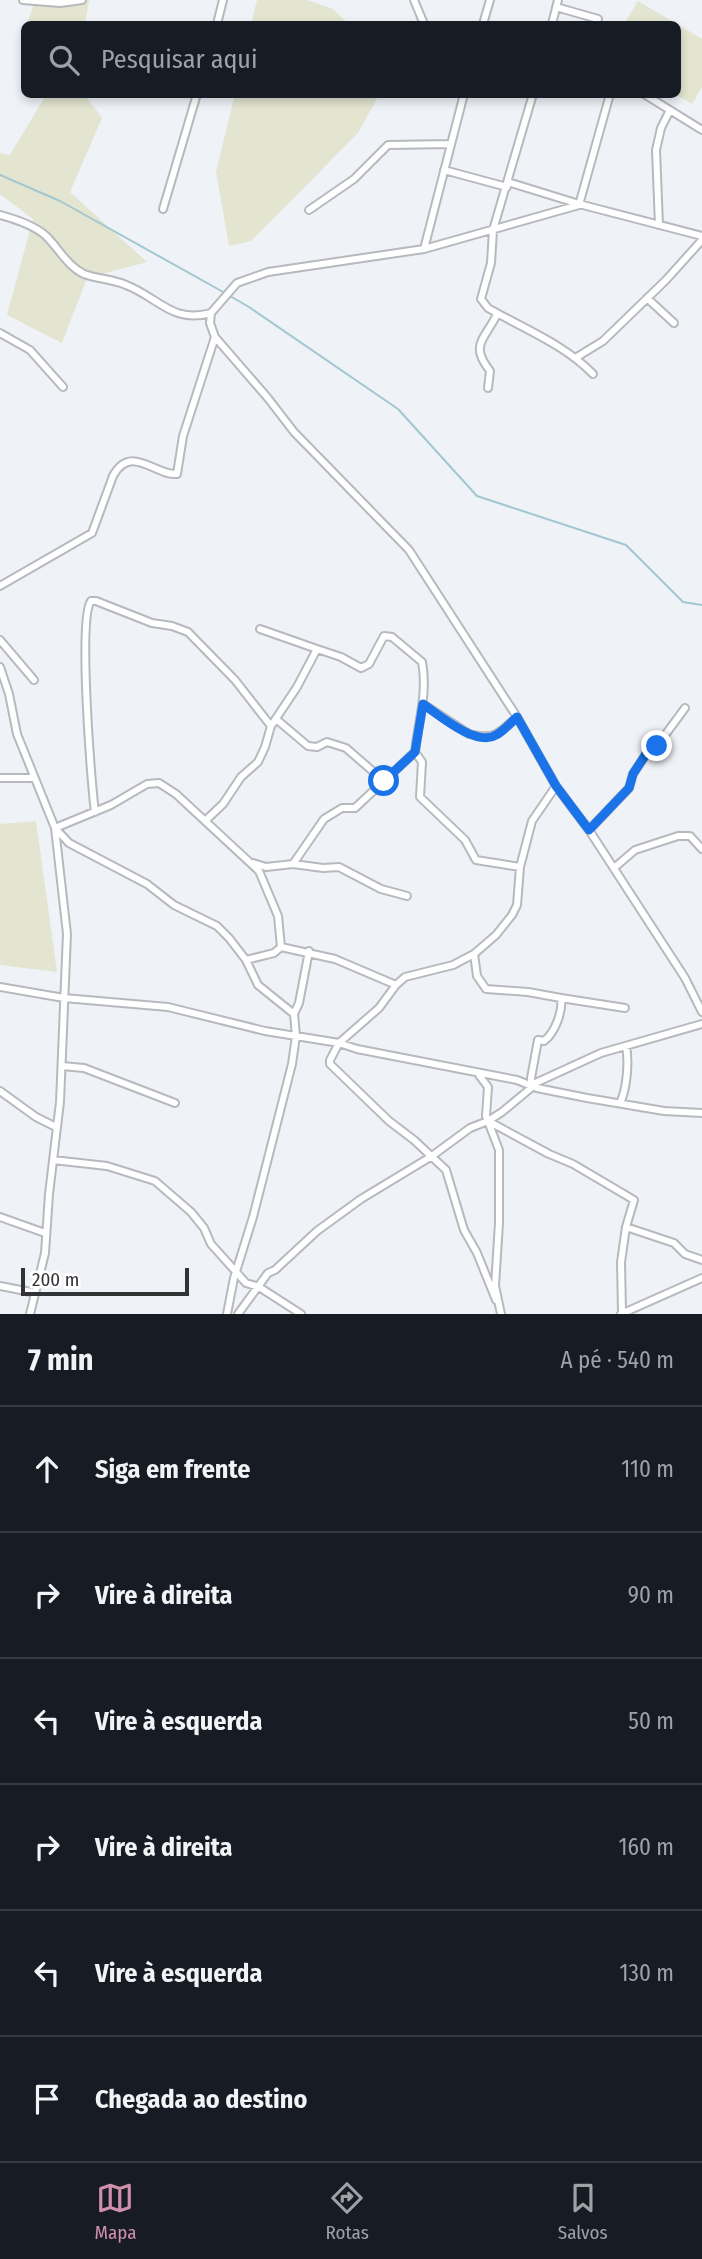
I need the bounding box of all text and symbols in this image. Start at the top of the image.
search box [21,21,681,98]
icon: search [45,41,83,79]
text: Pesquisar aqui [101,44,258,75]
route end [641,730,672,761]
route start [368,765,399,796]
scale bar [21,1265,189,1297]
text: 200 m [32,1268,79,1291]
text: 7 min [28,1342,93,1378]
text: A pé · 540 m [560,1346,674,1374]
icon: ahead [28,1450,66,1488]
text: Siga em frente [95,1454,250,1485]
text: 110 m [621,1455,674,1483]
icon: right [28,1576,66,1614]
text: Vire à direita [95,1580,233,1611]
text: 90 m [628,1581,674,1609]
icon: left [28,1702,66,1740]
text: Vire à esquerda [95,1706,262,1737]
text: 50 m [628,1707,674,1735]
icon: right [28,1828,66,1866]
text: Vire à direita [95,1832,233,1863]
text: 160 m [619,1833,674,1861]
icon: left [28,1954,66,1992]
text: Vire à esquerda [95,1958,262,1989]
text: 130 m [620,1959,674,1987]
icon: arrive [28,2080,66,2118]
text: Chegada ao destino [95,2084,307,2115]
tab: Mapa [94,2179,137,2244]
tab: Rotas [325,2179,369,2244]
tab: Salvos [558,2179,608,2244]

